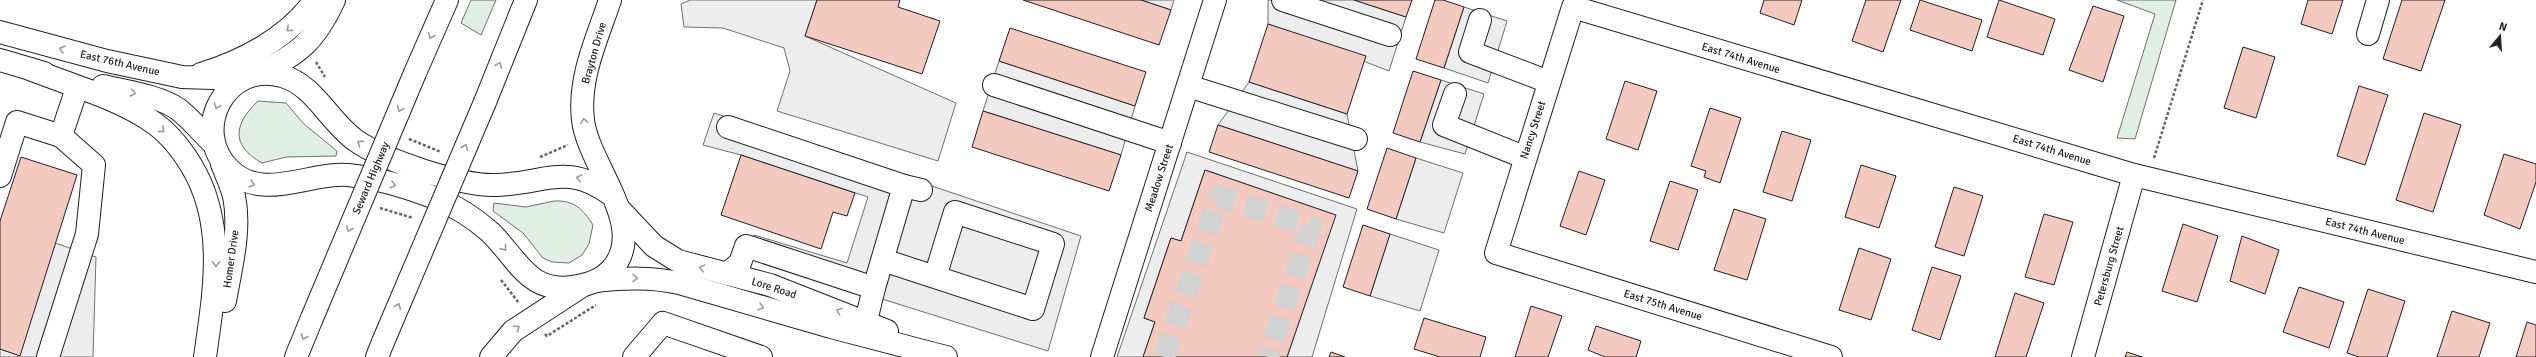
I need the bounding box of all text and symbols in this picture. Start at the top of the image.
north arrow [2480,16,2520,56]
text: N [2497,20,2509,34]
street label: Brayton Drive [579,21,609,85]
one-way arrow [286,25,294,32]
one-way arrow [428,31,436,39]
street label: East 74th Avenue [1700,40,1782,76]
one-way arrow [59,45,66,54]
street label: East 76th Avenue [79,48,161,78]
one-way arrow [495,62,503,69]
one-way arrow [129,89,136,97]
street label: Nancy Street [1517,99,1549,161]
one-way arrow [213,103,221,110]
one-way arrow [397,105,405,113]
one-way arrow [580,118,589,124]
one-way arrow [158,126,165,133]
street label: East 74th Avenue [2011,132,2093,168]
street label: Seward Highway [350,139,392,216]
one-way arrow [357,141,364,148]
street label: Meadow Street [1142,142,1176,213]
one-way arrow [461,144,469,151]
one-way arrow [576,175,582,183]
one-way arrow [248,179,255,188]
one-way arrow [390,180,397,189]
street label: East 74th Avenue [2324,215,2406,247]
one-way arrow [346,225,354,232]
street label: Petersburg Street [2091,225,2127,307]
street label: Homer Drive [220,229,242,289]
one-way arrow [499,244,506,251]
one-way arrow [211,261,220,267]
one-way arrow [699,264,705,272]
one-way arrow [632,274,638,282]
street label: Lore Road [750,275,798,301]
street label: East 75th Avenue [1622,287,1704,323]
one-way arrow [394,302,402,309]
one-way arrow [757,302,764,311]
one-way arrow [836,308,843,316]
one-way arrow [513,325,520,333]
one-way arrow [300,334,308,341]

